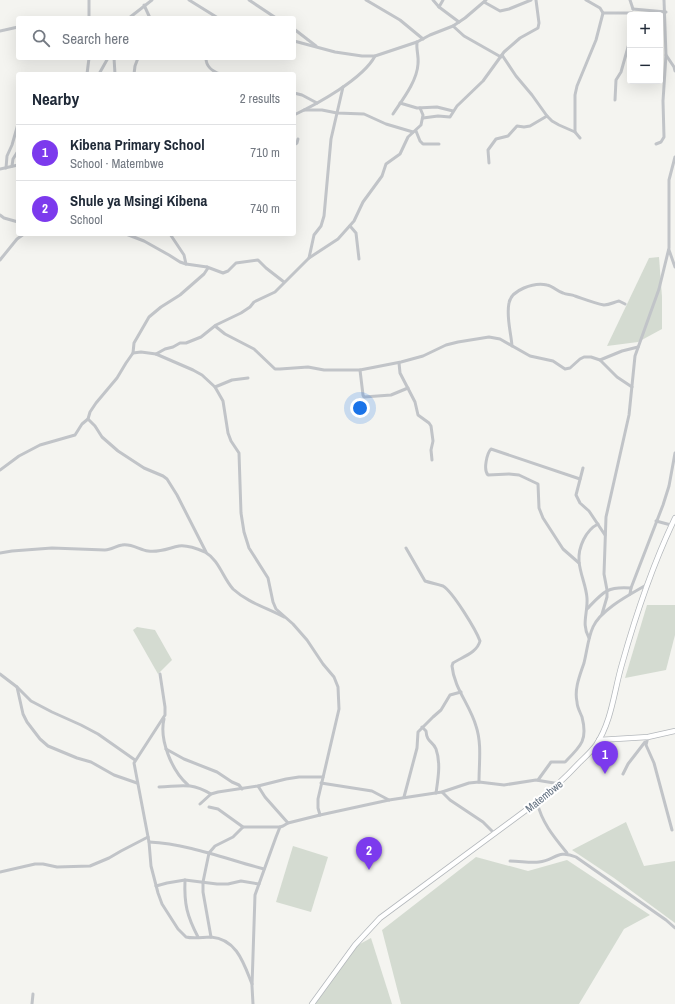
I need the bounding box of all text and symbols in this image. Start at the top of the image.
map controls [627,12,663,84]
button: + [627,12,663,48]
search box [16,16,296,60]
icon: search [30,27,52,49]
text: Search here [62,28,129,49]
button: − [627,48,663,84]
text: Nearby [32,87,79,110]
text: 2 results [240,90,280,107]
text: Kibena Primary School [70,134,205,155]
text: 1 [42,144,48,161]
text: 710 m [250,144,280,161]
text: School · Matembwe [70,155,164,172]
text: Shule ya Msingi Kibena [70,190,207,211]
text: 2 [42,200,48,217]
text: 740 m [250,200,280,217]
text: School [70,211,103,228]
your location [350,398,370,418]
pin: 1 [592,741,618,774]
street label: Matembwe [522,777,566,815]
pin: 2 [356,837,382,870]

